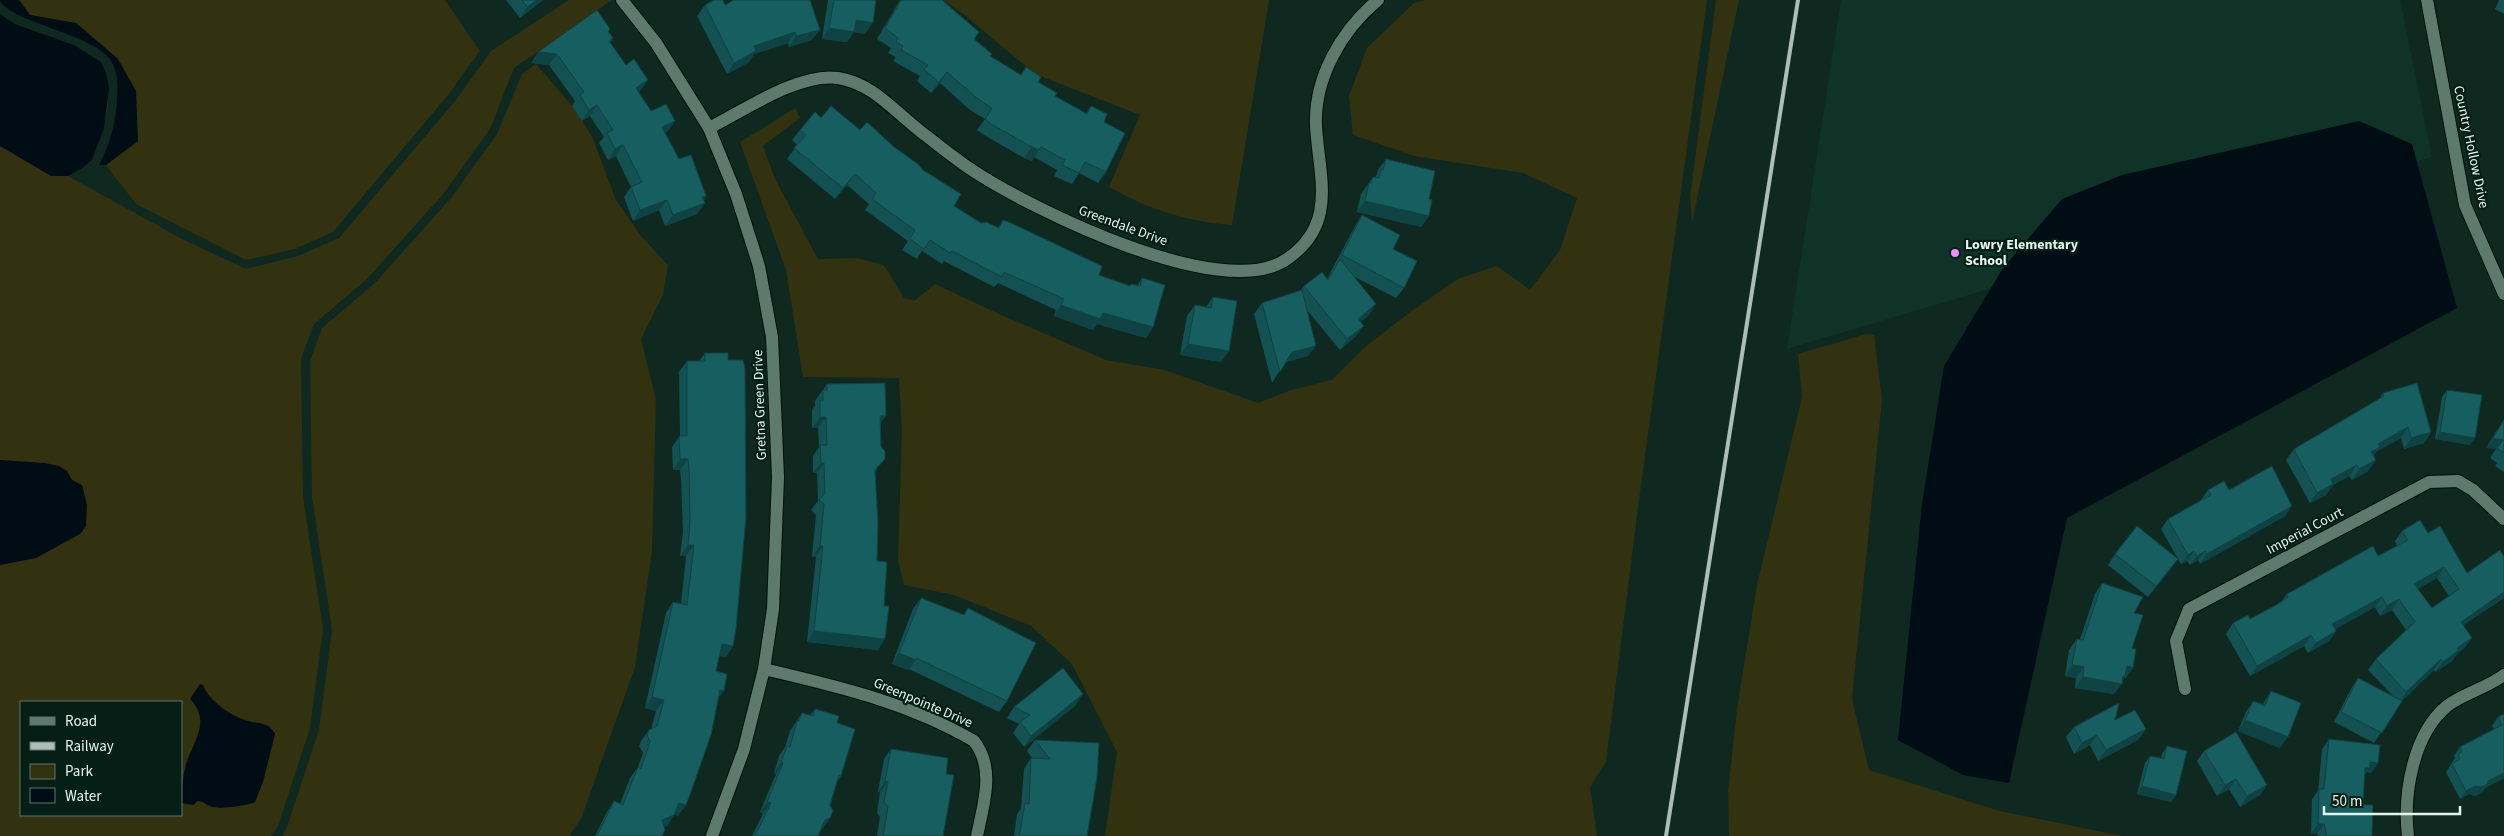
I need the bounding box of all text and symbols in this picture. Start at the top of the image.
street label: Country Hollow Drive [2448,84,2494,210]
street label: Greendale Drive [1076,201,1170,251]
place label: Lowry Elementary School [1965,235,2079,271]
marker: Lowry Elementary School [1949,247,1961,259]
street label: Gretna Green Drive [748,349,772,461]
street label: Imperial Court [2263,502,2347,560]
street label: Greenpointe Drive [870,673,976,733]
legend [20,701,182,816]
text: Road [65,711,97,732]
text: Railway [65,736,114,757]
text: Park [65,761,94,782]
scale bar [2324,784,2460,816]
text: Water [65,786,102,807]
text: 50 m [2332,791,2362,812]

